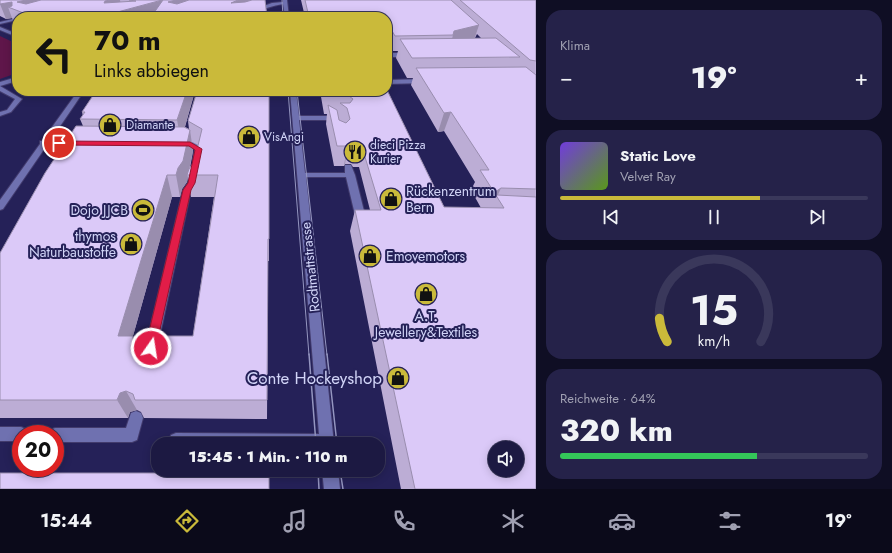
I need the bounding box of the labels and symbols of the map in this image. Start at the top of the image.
shop icon: Diamante [97,112,123,138]
place label: Diamante [126,116,174,134]
shop icon: VisAngi [236,124,262,150]
pin [42,126,76,160]
place label: VisAngi [264,128,304,146]
place label: dieci Pizza Kurier [370,136,426,168]
restaurant icon: dieci Pizza Kurier [342,139,368,165]
place label: Rückenzentrum Bern [406,181,496,217]
shop icon: Rückenzentrum Bern [378,186,404,212]
sports icon: Dojo JJCB [130,197,156,223]
place label: Dojo JJCB [71,200,128,220]
street label: Rodtmattstrasse [295,221,325,313]
place label: thymos Naturbaustoffe [29,226,116,262]
shop icon: thymos Naturbaustoffe [118,231,144,257]
shop icon: Emovemotors [357,243,383,269]
place label: Emovemotors [386,246,466,266]
shop icon: A.T. Jewellery&Textiles [413,281,439,307]
place label: A.T. Jewellery&Textiles [373,306,478,342]
position arrow [130,327,172,369]
shop icon: Conte Hockeyshop [385,365,411,391]
place label: Conte Hockeyshop [247,366,382,390]
speed limit sign: 20 [12,425,64,477]

